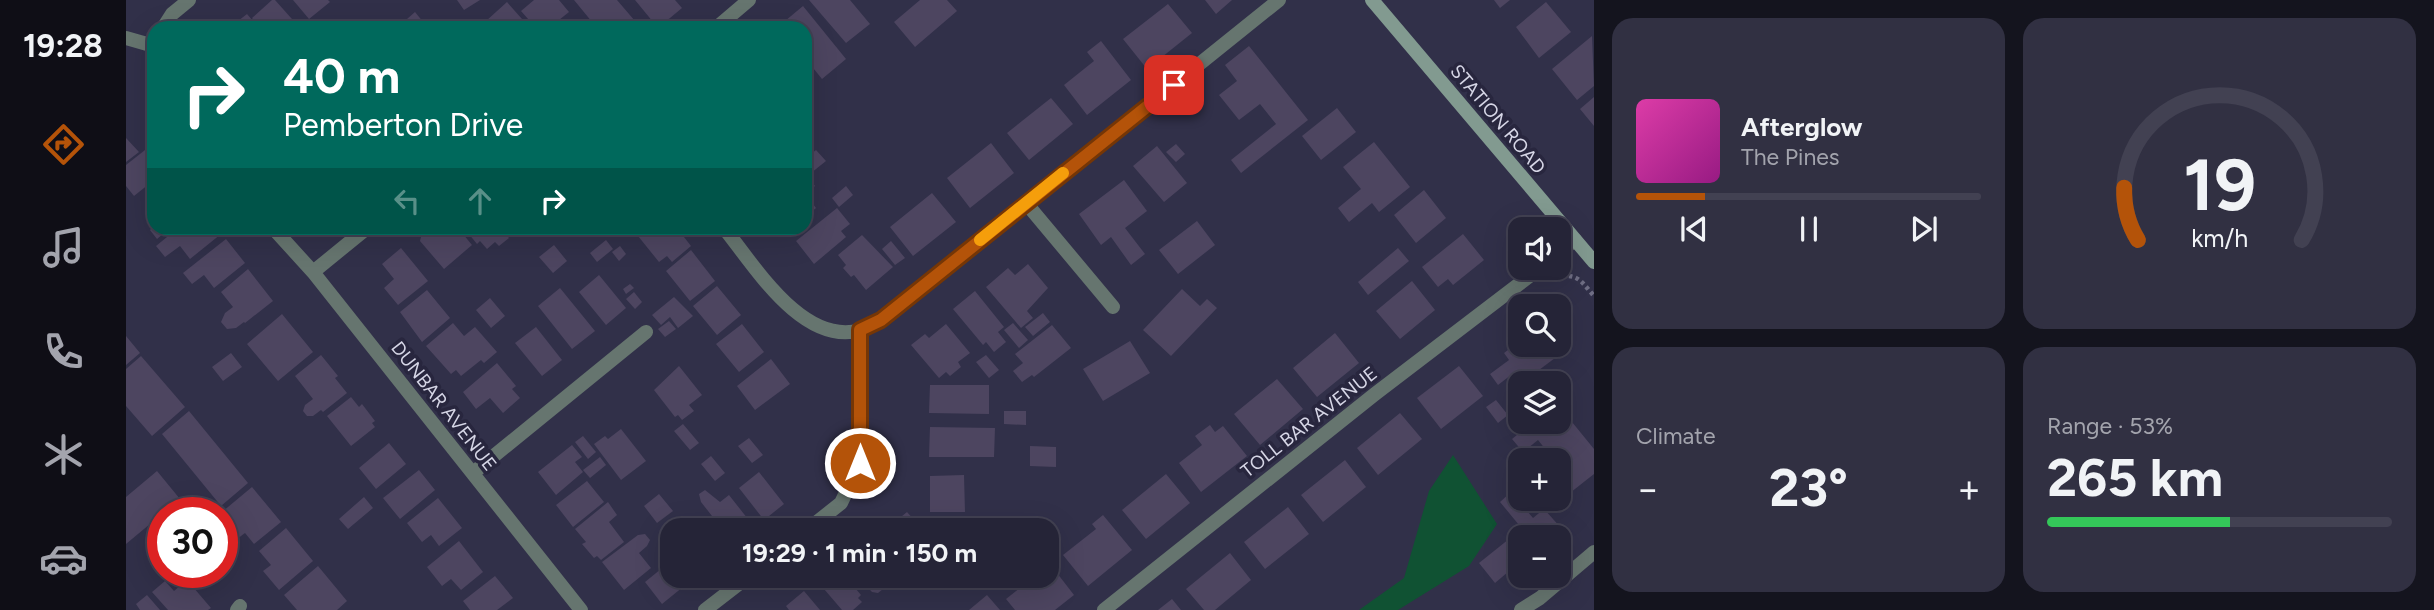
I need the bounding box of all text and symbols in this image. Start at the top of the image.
text: 19:28 [23,27,103,65]
text: 40 m [283,46,400,105]
icon: right [168,49,259,140]
pin [1144,55,1204,115]
street label: STATION ROAD [1446,60,1550,178]
icon: arrive [1155,66,1193,104]
text: Pemberton Drive [283,106,523,144]
text: Afterglow [1741,111,1863,143]
icon: directions [39,120,88,169]
text: 19 [2183,141,2256,228]
text: The Pines [1741,143,1840,171]
icon: left [388,182,426,220]
icon: ahead [461,182,499,220]
icon: right [534,182,572,220]
icon: previous [1675,210,1713,248]
icon: pause [1790,210,1828,248]
icon: next [1905,210,1943,248]
map controls [1508,217,1571,588]
button: sound [1508,217,1571,280]
icon: music [39,223,88,272]
text: km/h [2191,223,2248,253]
button: search [1508,294,1571,357]
icon: phone [39,327,88,376]
street label: DUNBAR AVENUE [386,337,502,475]
street label: TOLL BAR AVENUE [1236,362,1382,482]
button: layers [1508,371,1571,434]
text: Range · 53% [2047,412,2173,440]
text: Climate [1636,422,1715,450]
position arrow [823,426,897,500]
icon: climate [39,430,88,479]
text: 265 km [2047,447,2223,509]
button: + [1508,448,1571,511]
text: 23° [1769,457,1848,519]
text: − [1636,466,1660,512]
text: + [1957,466,1981,512]
speed limit sign: 30 [147,497,238,588]
button: − [1508,525,1571,588]
icon: car [39,534,88,583]
text: 19:29 · 1 min · 150 m [742,537,977,569]

